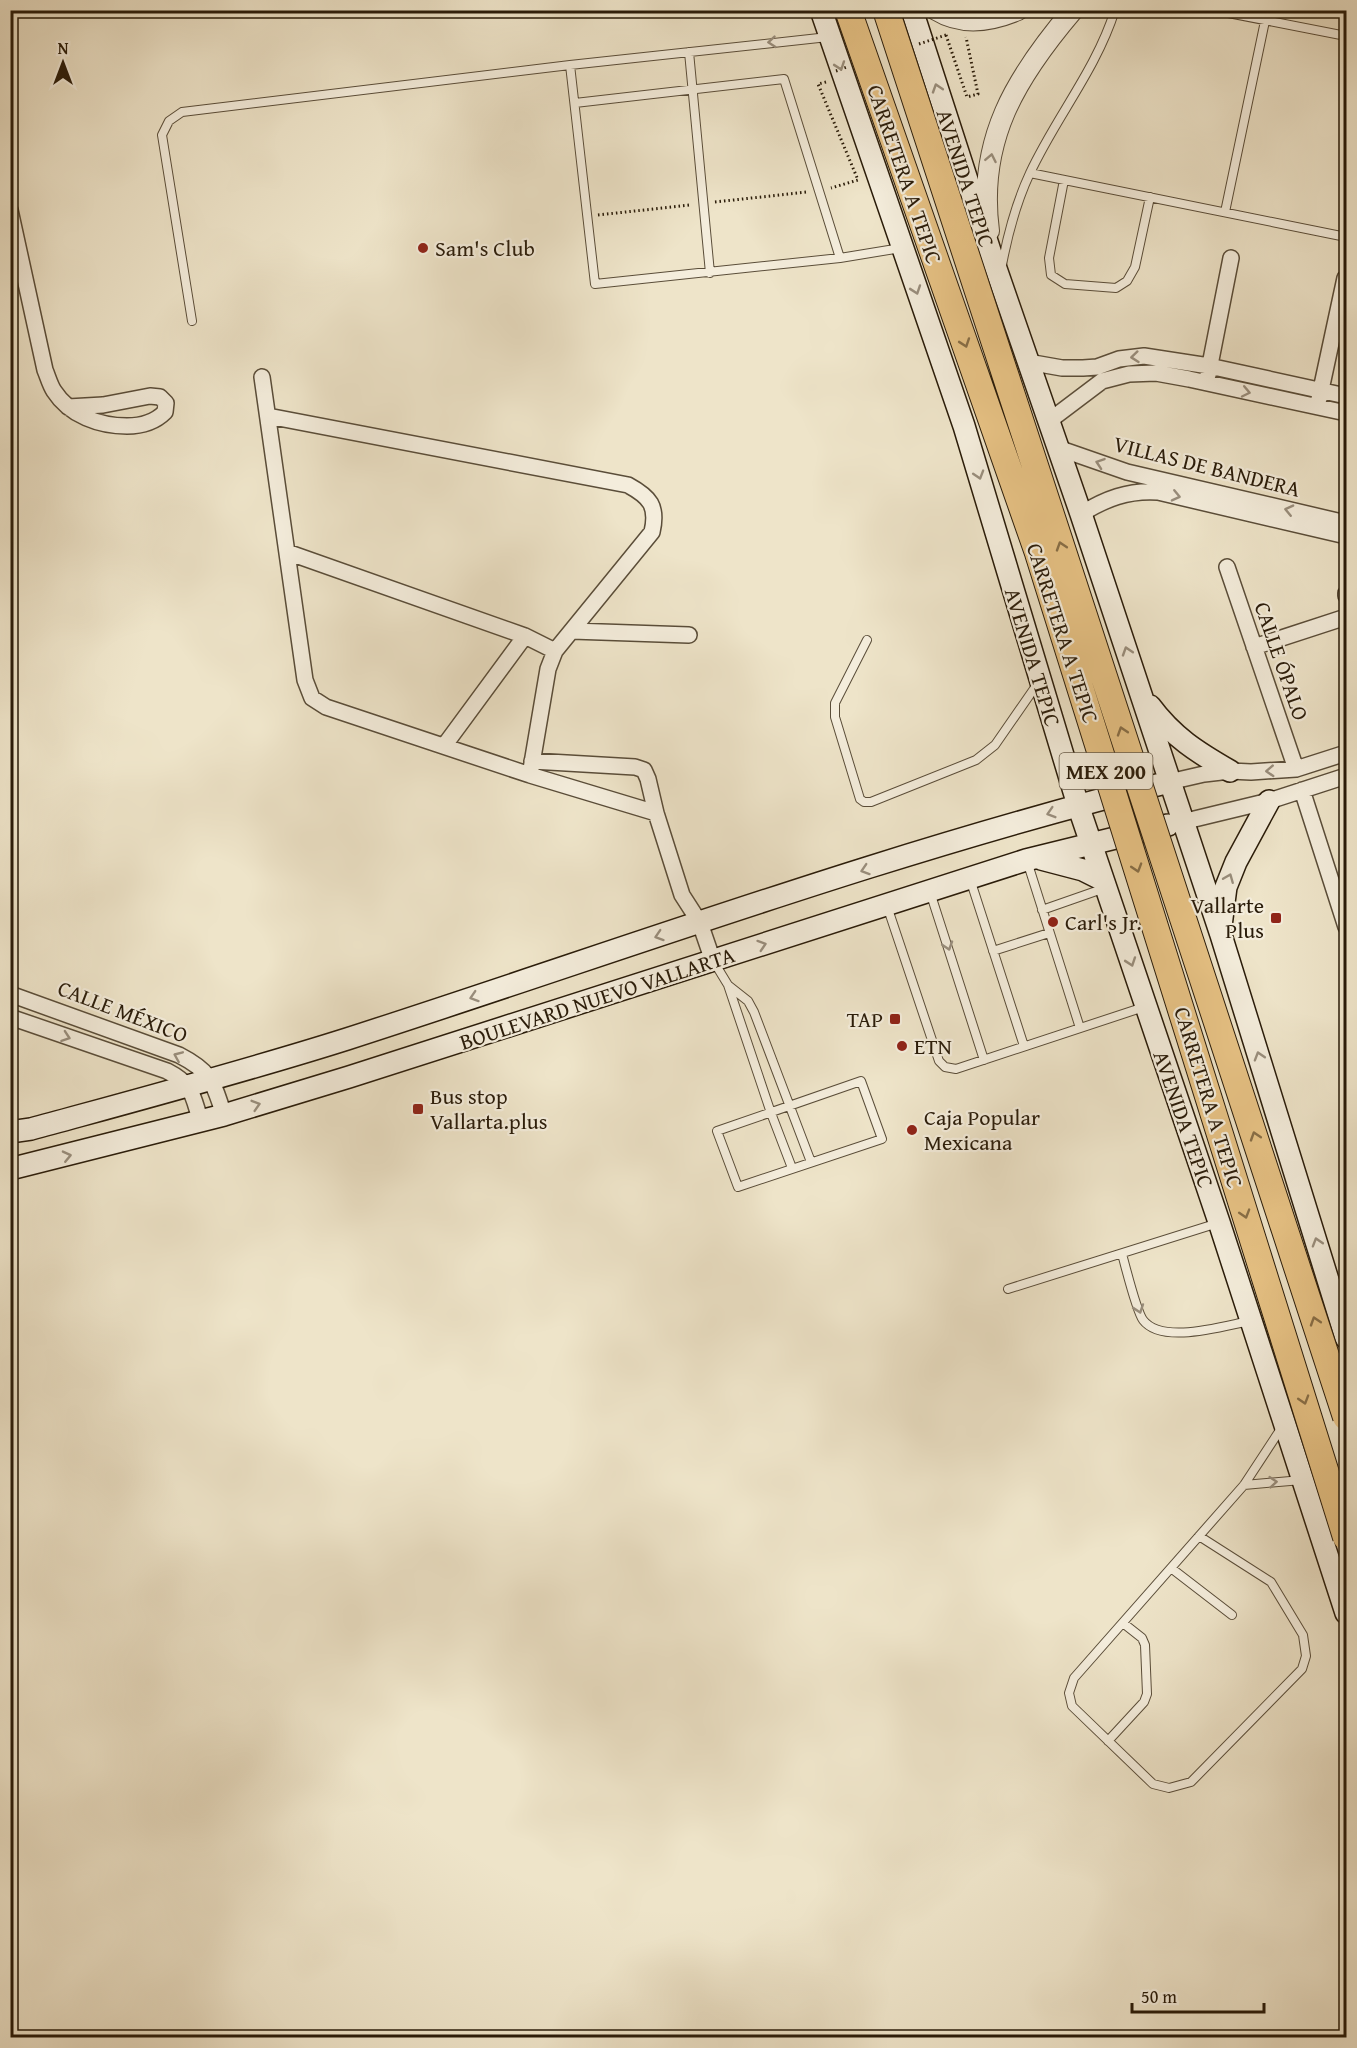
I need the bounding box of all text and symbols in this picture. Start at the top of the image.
north arrow [33,33,93,93]
one-way arrow [767,35,776,48]
text: N [58,36,69,60]
one-way arrow [832,60,845,71]
street label: CARRETERA A TEPIC [859,80,951,268]
one-way arrow [932,83,944,94]
street label: AVENIDA TEPIC [929,105,1003,251]
one-way arrow [984,153,997,163]
place label: Sam's Club [435,232,535,264]
marker: Sam's Club [416,241,430,255]
one-way arrow [909,284,922,295]
one-way arrow [957,337,970,348]
one-way arrow [1130,350,1139,363]
one-way arrow [1241,384,1251,397]
street label: VILLAS DE BANDERA [1110,427,1304,505]
one-way arrow [1095,458,1106,471]
one-way arrow [972,469,984,480]
one-way arrow [1171,489,1181,502]
one-way arrow [1285,504,1295,517]
street label: CARRETERA A TEPIC [1019,539,1107,727]
one-way arrow [1056,541,1069,552]
street label: AVENIDA TEPIC [997,584,1069,730]
street label: CALLE ÓPALO [1247,597,1317,725]
one-way arrow [1121,646,1134,657]
one-way arrow [1117,726,1129,737]
road number: MEX 200 [1060,753,1152,789]
one-way arrow [1265,765,1274,778]
one-way arrow [1046,806,1057,818]
one-way arrow [1130,862,1142,873]
one-way arrow [860,863,871,875]
one-way arrow [1222,873,1234,884]
place label: Vallarte Plus [1191,889,1264,946]
place label: Carl's Jr. [1065,906,1142,938]
marker: Vallarte Plus [1269,911,1283,925]
marker: Carl's Jr. [1046,915,1060,929]
one-way arrow [654,929,665,941]
street label: BOULEVARD NUEVO VALLARTA [455,938,739,1058]
one-way arrow [756,940,767,952]
one-way arrow [941,940,953,951]
one-way arrow [1123,956,1136,966]
street label: CALLE MÉXICO [53,972,193,1050]
one-way arrow [469,989,480,1002]
place label: TAP [847,1003,883,1035]
street label: CARRETERA A TEPIC [1166,1003,1252,1191]
marker: TAP [888,1012,902,1026]
one-way arrow [60,1029,71,1042]
place label: ETN [914,1030,952,1062]
marker: ETN [895,1039,909,1053]
street label: AVENIDA TEPIC [1146,1046,1222,1192]
one-way arrow [174,1051,185,1063]
one-way arrow [1253,1051,1266,1062]
place label: Bus stop Vallarta.plus [430,1080,548,1137]
one-way arrow [250,1100,261,1112]
place label: Caja Popular Mexicana [924,1101,1040,1158]
marker: Bus stop Vallarta.plus [411,1102,425,1116]
marker: Caja Popular Mexicana [905,1123,919,1137]
one-way arrow [1249,1131,1262,1142]
one-way arrow [62,1150,72,1163]
one-way arrow [1238,1208,1251,1219]
one-way arrow [1311,1237,1324,1248]
one-way arrow [1132,1303,1145,1314]
one-way arrow [1310,1316,1322,1327]
one-way arrow [1297,1394,1309,1405]
one-way arrow [1268,1476,1277,1489]
scale bar [1132,1976,1264,2014]
text: 50 m [1141,1983,1177,2010]

